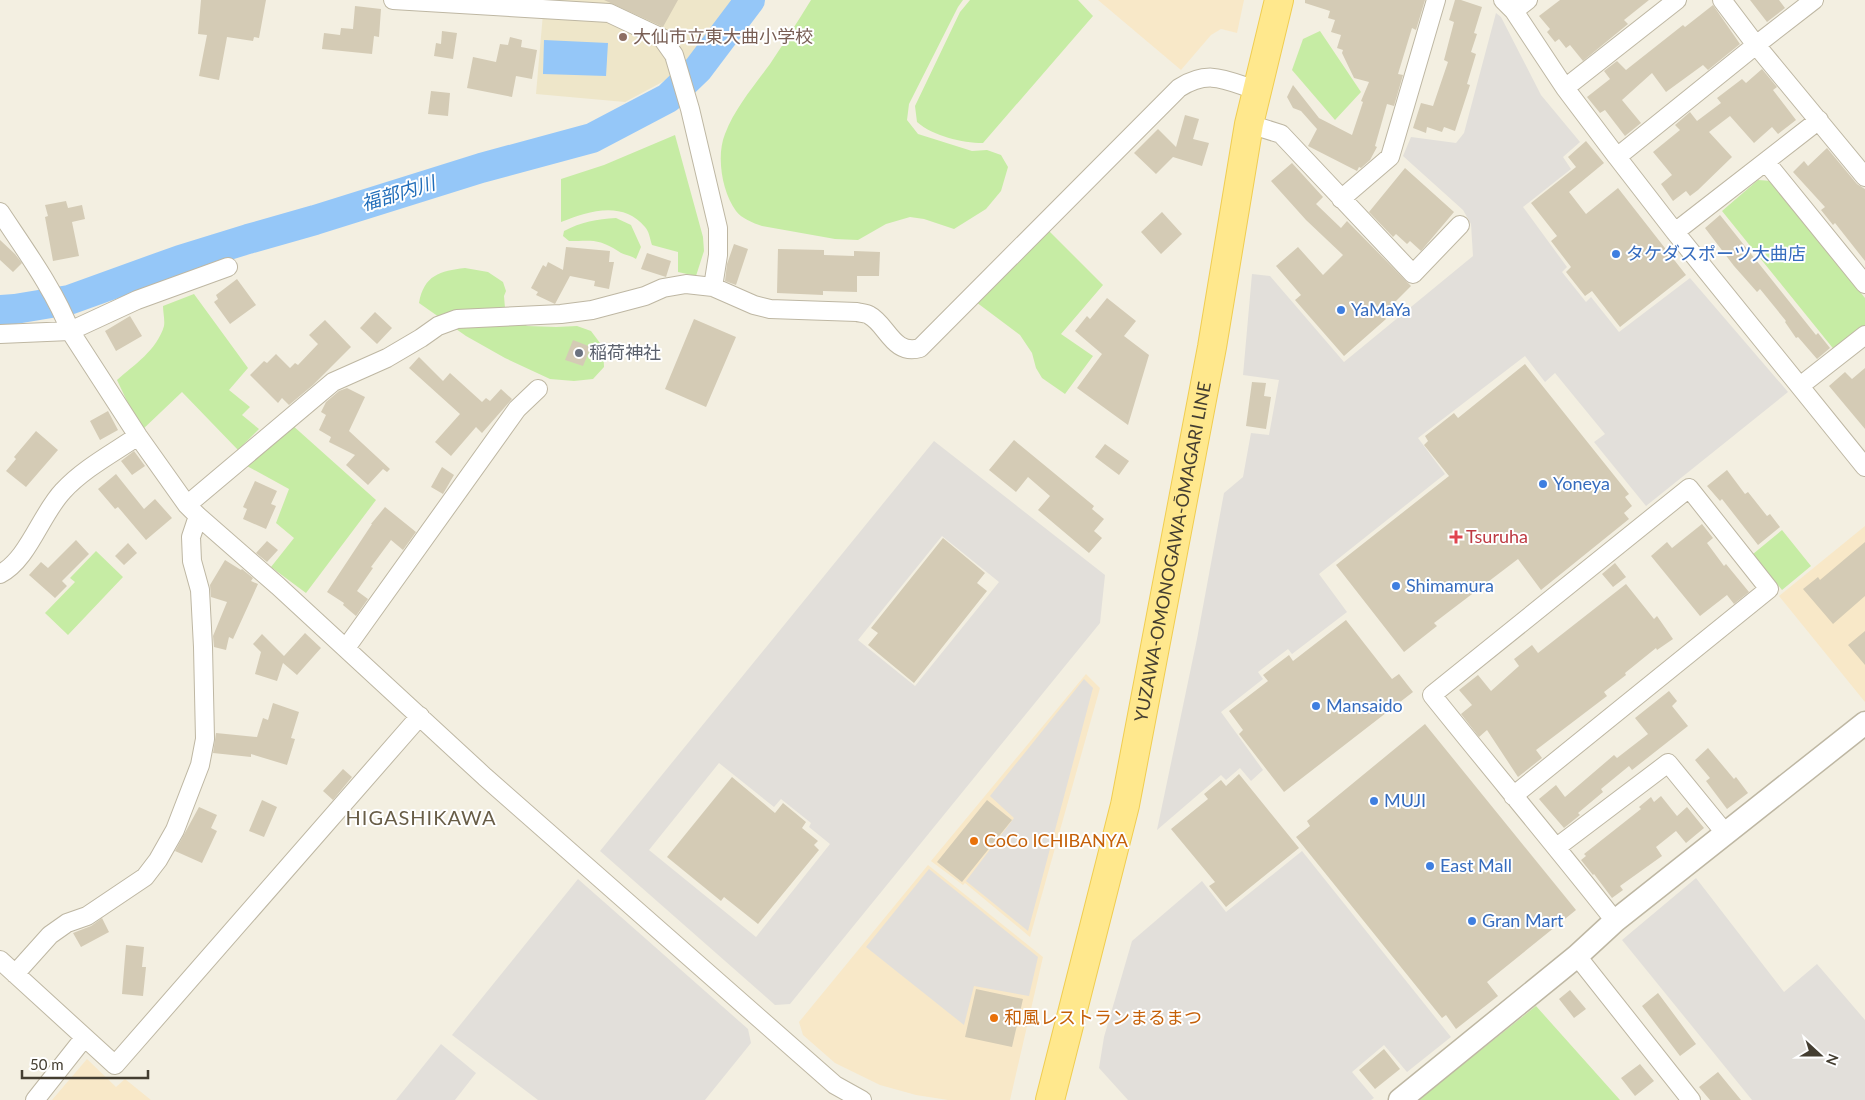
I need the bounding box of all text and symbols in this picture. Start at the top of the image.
place label: 大仙市立東大曲小学校 [633,25,813,47]
marker: 大仙市立東大曲小学校 [617,31,629,43]
water label: 福部内川 [358,170,439,215]
place label: タケダスポーツ大曲店 [1626,242,1806,264]
marker: タケダスポーツ大曲店 [1610,248,1622,260]
place label: YaMaYa [1351,298,1411,320]
marker: YaMaYa [1335,304,1347,316]
place label: 稲荷神社 [589,341,661,363]
marker: 稲荷神社 [573,347,585,359]
street label: YUZAWA-OMONOGAWA-ŌMAGARI LINE [1129,380,1215,724]
place label: Yoneya [1553,472,1610,494]
marker: Yoneya [1537,478,1549,490]
place label: Tsuruha [1466,525,1528,547]
marker: Tsuruha [1450,531,1462,543]
place label: Shimamura [1406,574,1494,596]
marker: Shimamura [1390,580,1402,592]
place label: Mansaido [1326,694,1403,716]
marker: Mansaido [1310,700,1322,712]
place label: MUJI [1384,789,1426,811]
marker: MUJI [1368,795,1380,807]
district label: HIGASHIKAWA [346,805,496,829]
place label: CoCo ICHIBANYA [984,829,1129,851]
marker: CoCo ICHIBANYA [968,835,980,847]
place label: East Mall [1440,854,1512,876]
marker: East Mall [1424,860,1436,872]
place label: Gran Mart [1482,909,1564,931]
marker: Gran Mart [1466,915,1478,927]
place label: 和風レストランまるまつ [1004,1006,1202,1028]
marker: 和風レストランまるまつ [988,1012,1000,1024]
north arrow [1795,1030,1845,1080]
scale bar [22,1048,149,1080]
text: N [1823,1052,1842,1068]
text: 50 m [30,1055,64,1073]

